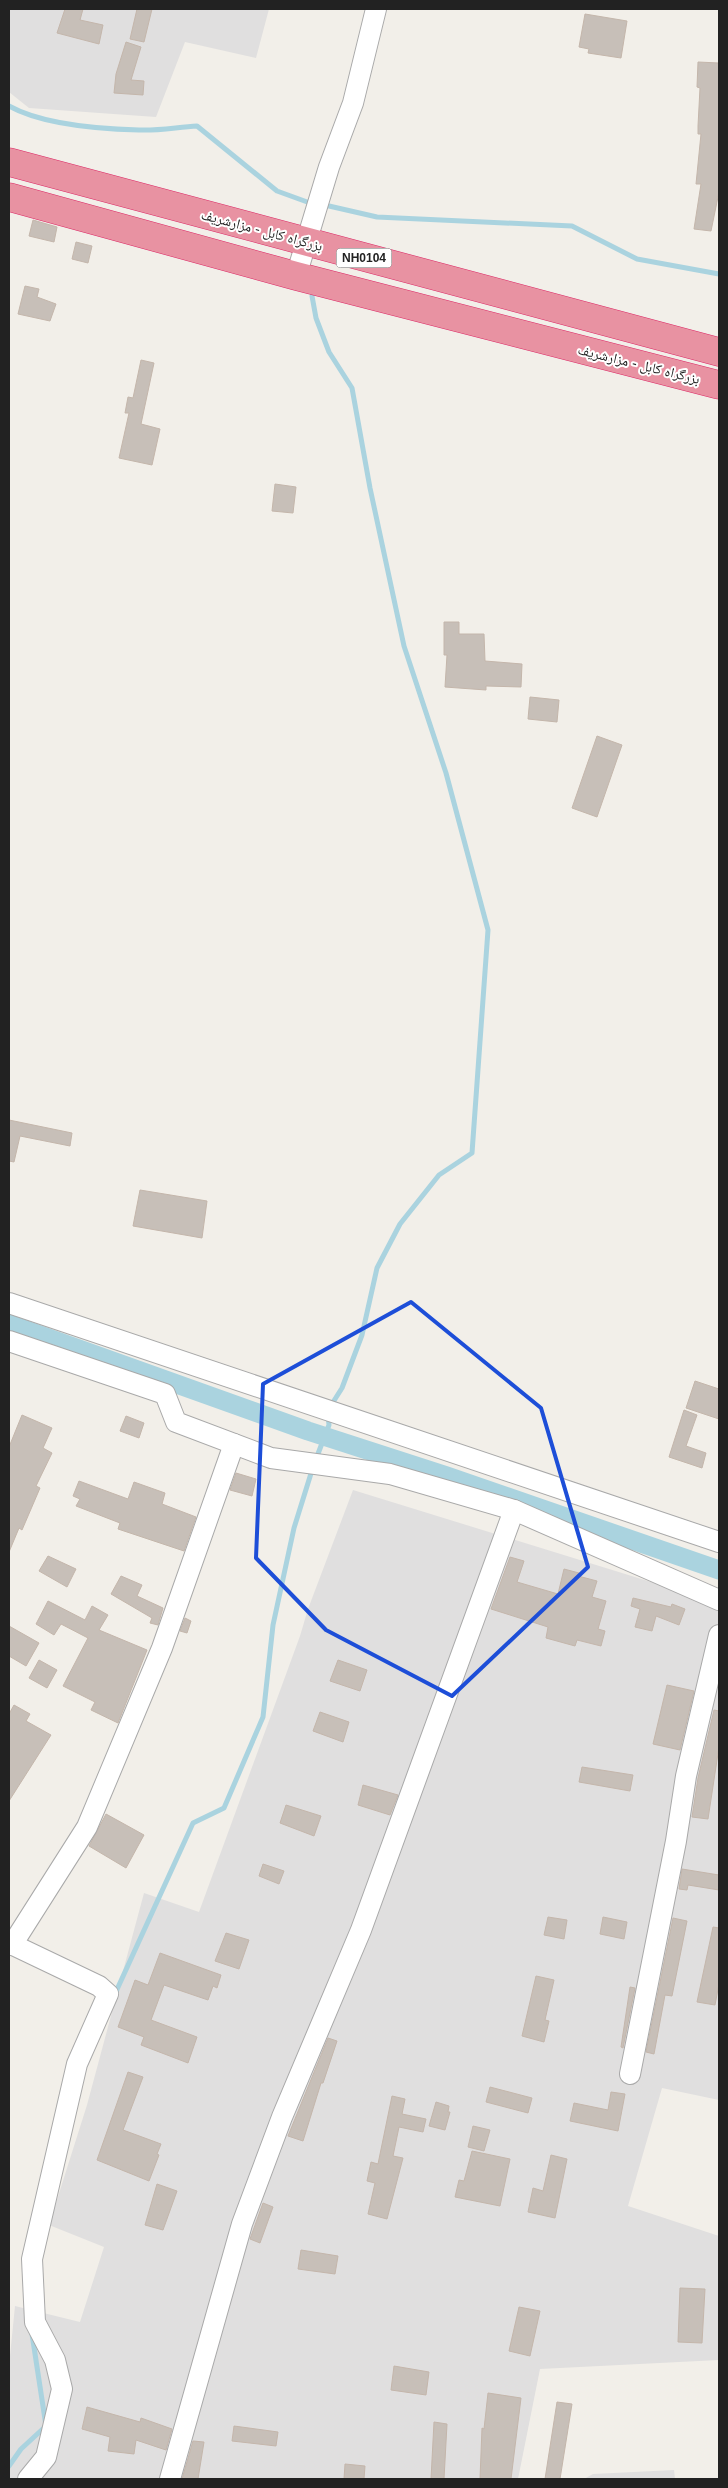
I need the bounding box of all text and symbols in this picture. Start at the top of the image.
street label: بزرگراه کابل - مزارشریف [199,206,325,255]
road number: NH0104 [336,248,392,268]
street label: بزرگراه کابل - مزارشریف [576,341,702,388]

